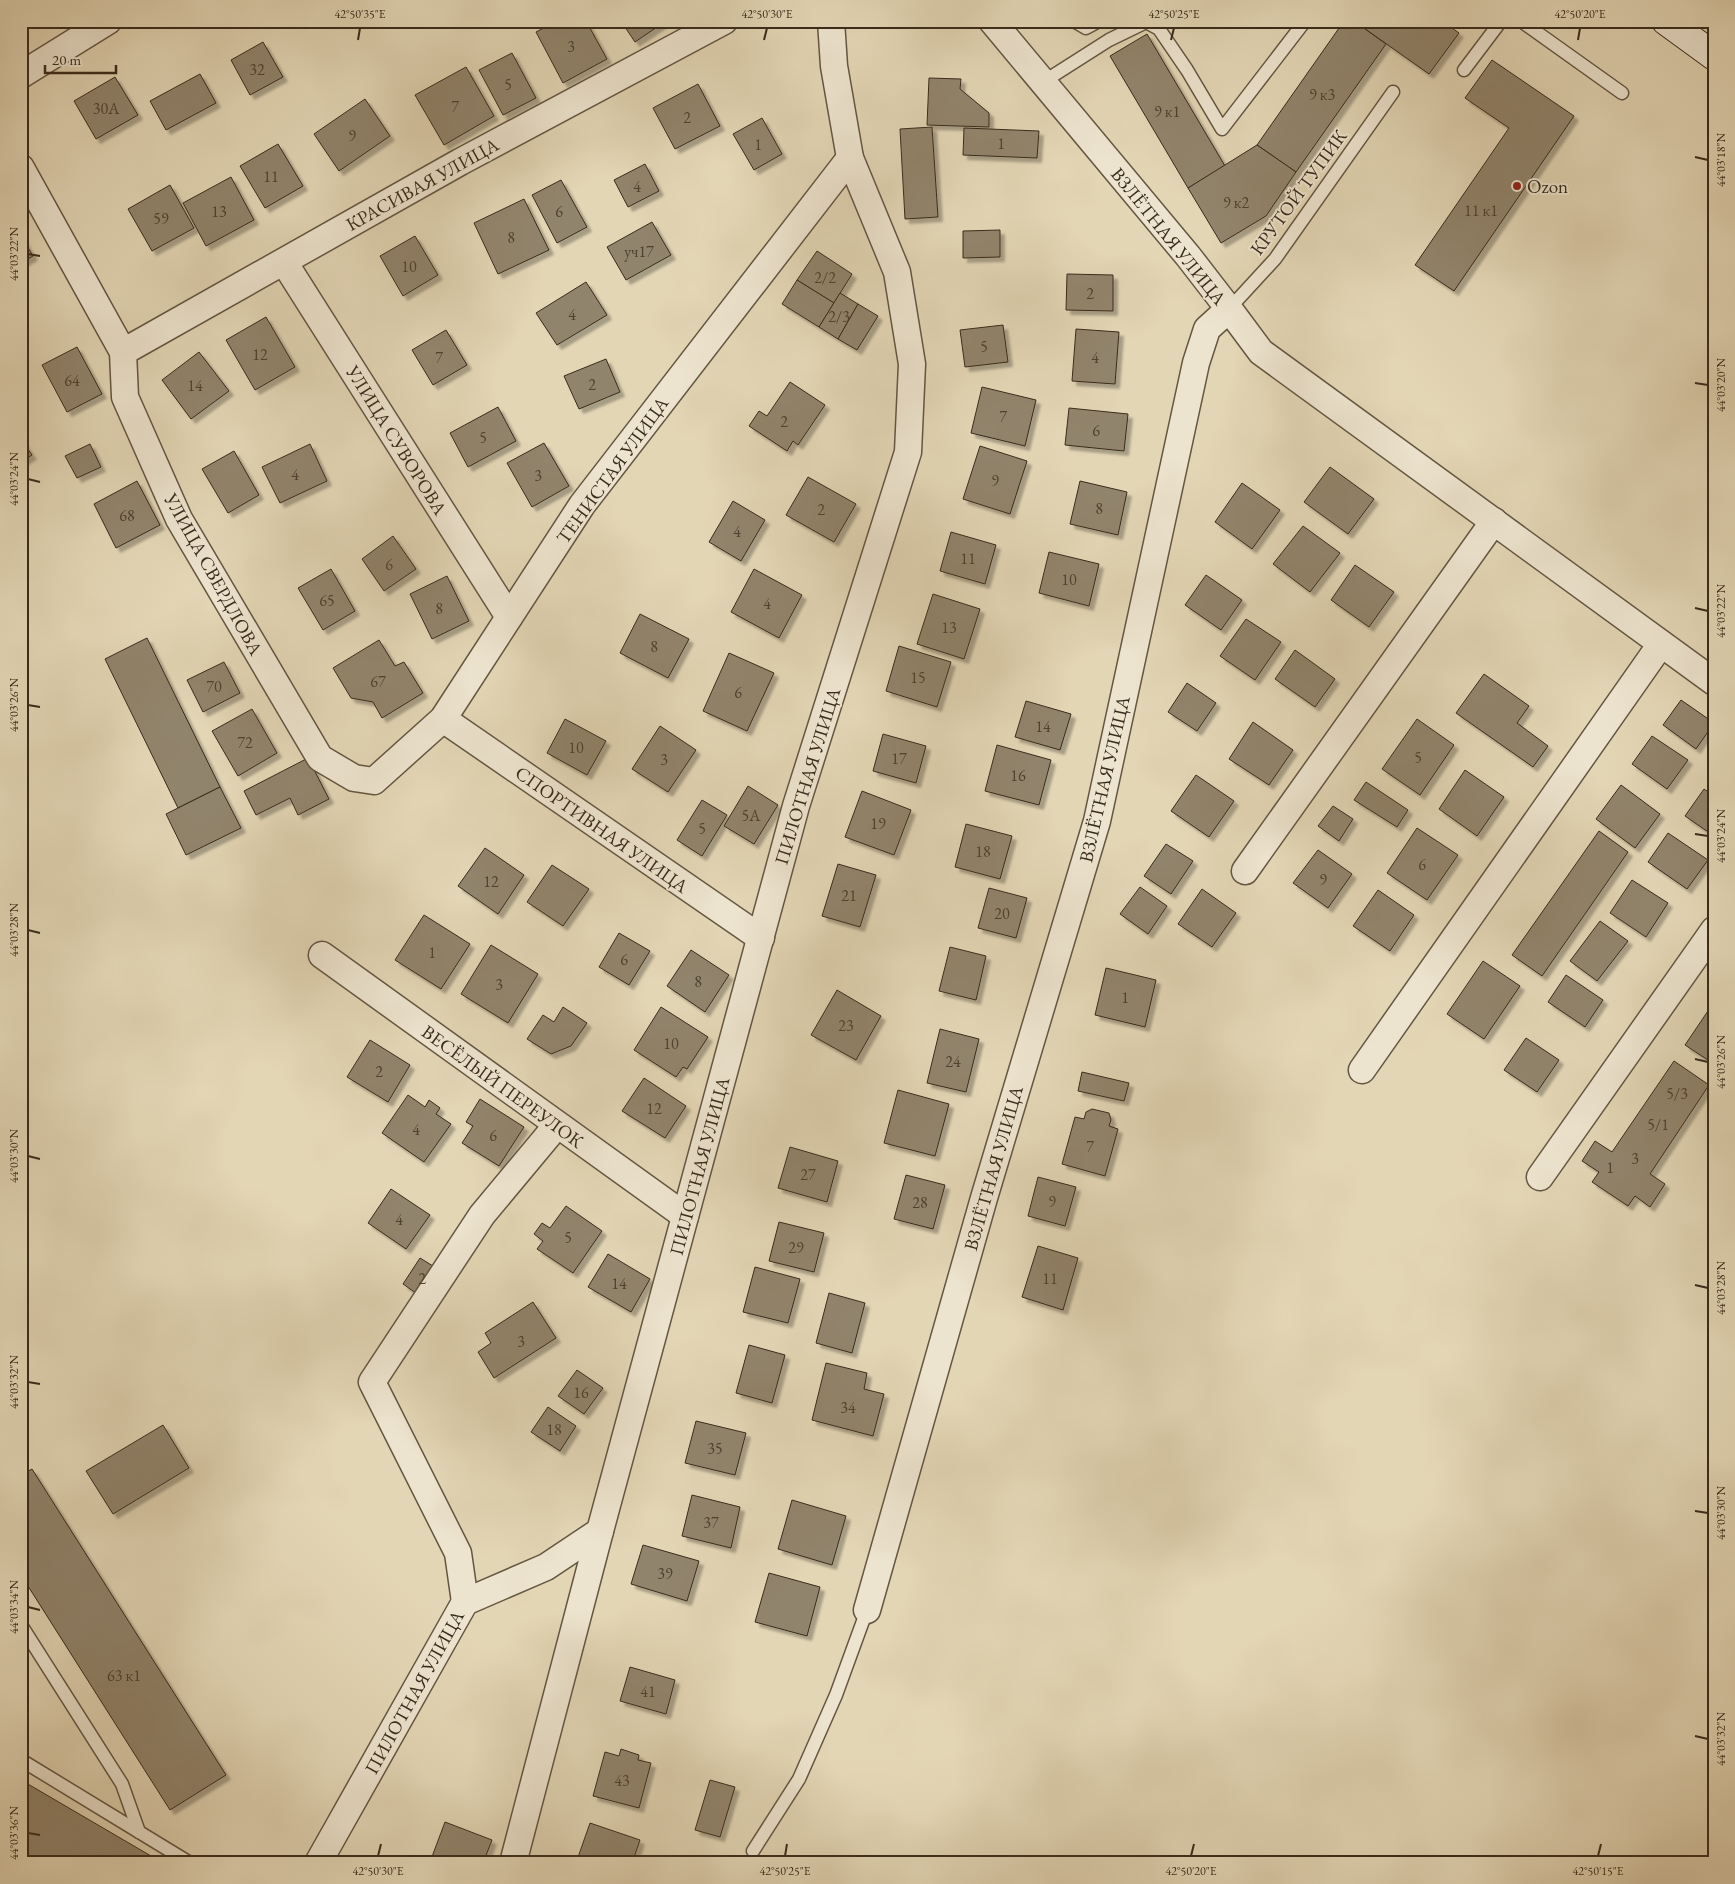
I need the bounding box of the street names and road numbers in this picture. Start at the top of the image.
street label: КРУТОЙ ТУПИК [1244,124,1353,260]
street label: КРАСИВАЯ УЛИЦА [341,132,504,237]
street label: ВЗЛЁТНАЯ УЛИЦА [1105,162,1232,311]
street label: УЛИЦА СУВОРОВА [340,360,453,520]
street label: ТЕНИСТАЯ УЛИЦА [551,391,675,549]
street label: УЛИЦА СВЕРДЛОВА [158,488,269,660]
street label: ПИЛОТНАЯ УЛИЦА [769,684,847,868]
street label: ВЗЛЁТНАЯ УЛИЦА [1073,693,1136,865]
street label: СПОРТИВНАЯ УЛИЦА [510,760,694,899]
street label: ВЕСЁЛЫЙ ПЕРЕУЛОК [417,1019,589,1154]
street label: ПИЛОТНАЯ УЛИЦА [664,1073,736,1258]
street label: ВЗЛЁТНАЯ УЛИЦА [958,1082,1029,1253]
street label: ПИЛОТНАЯ УЛИЦА [359,1605,470,1779]

